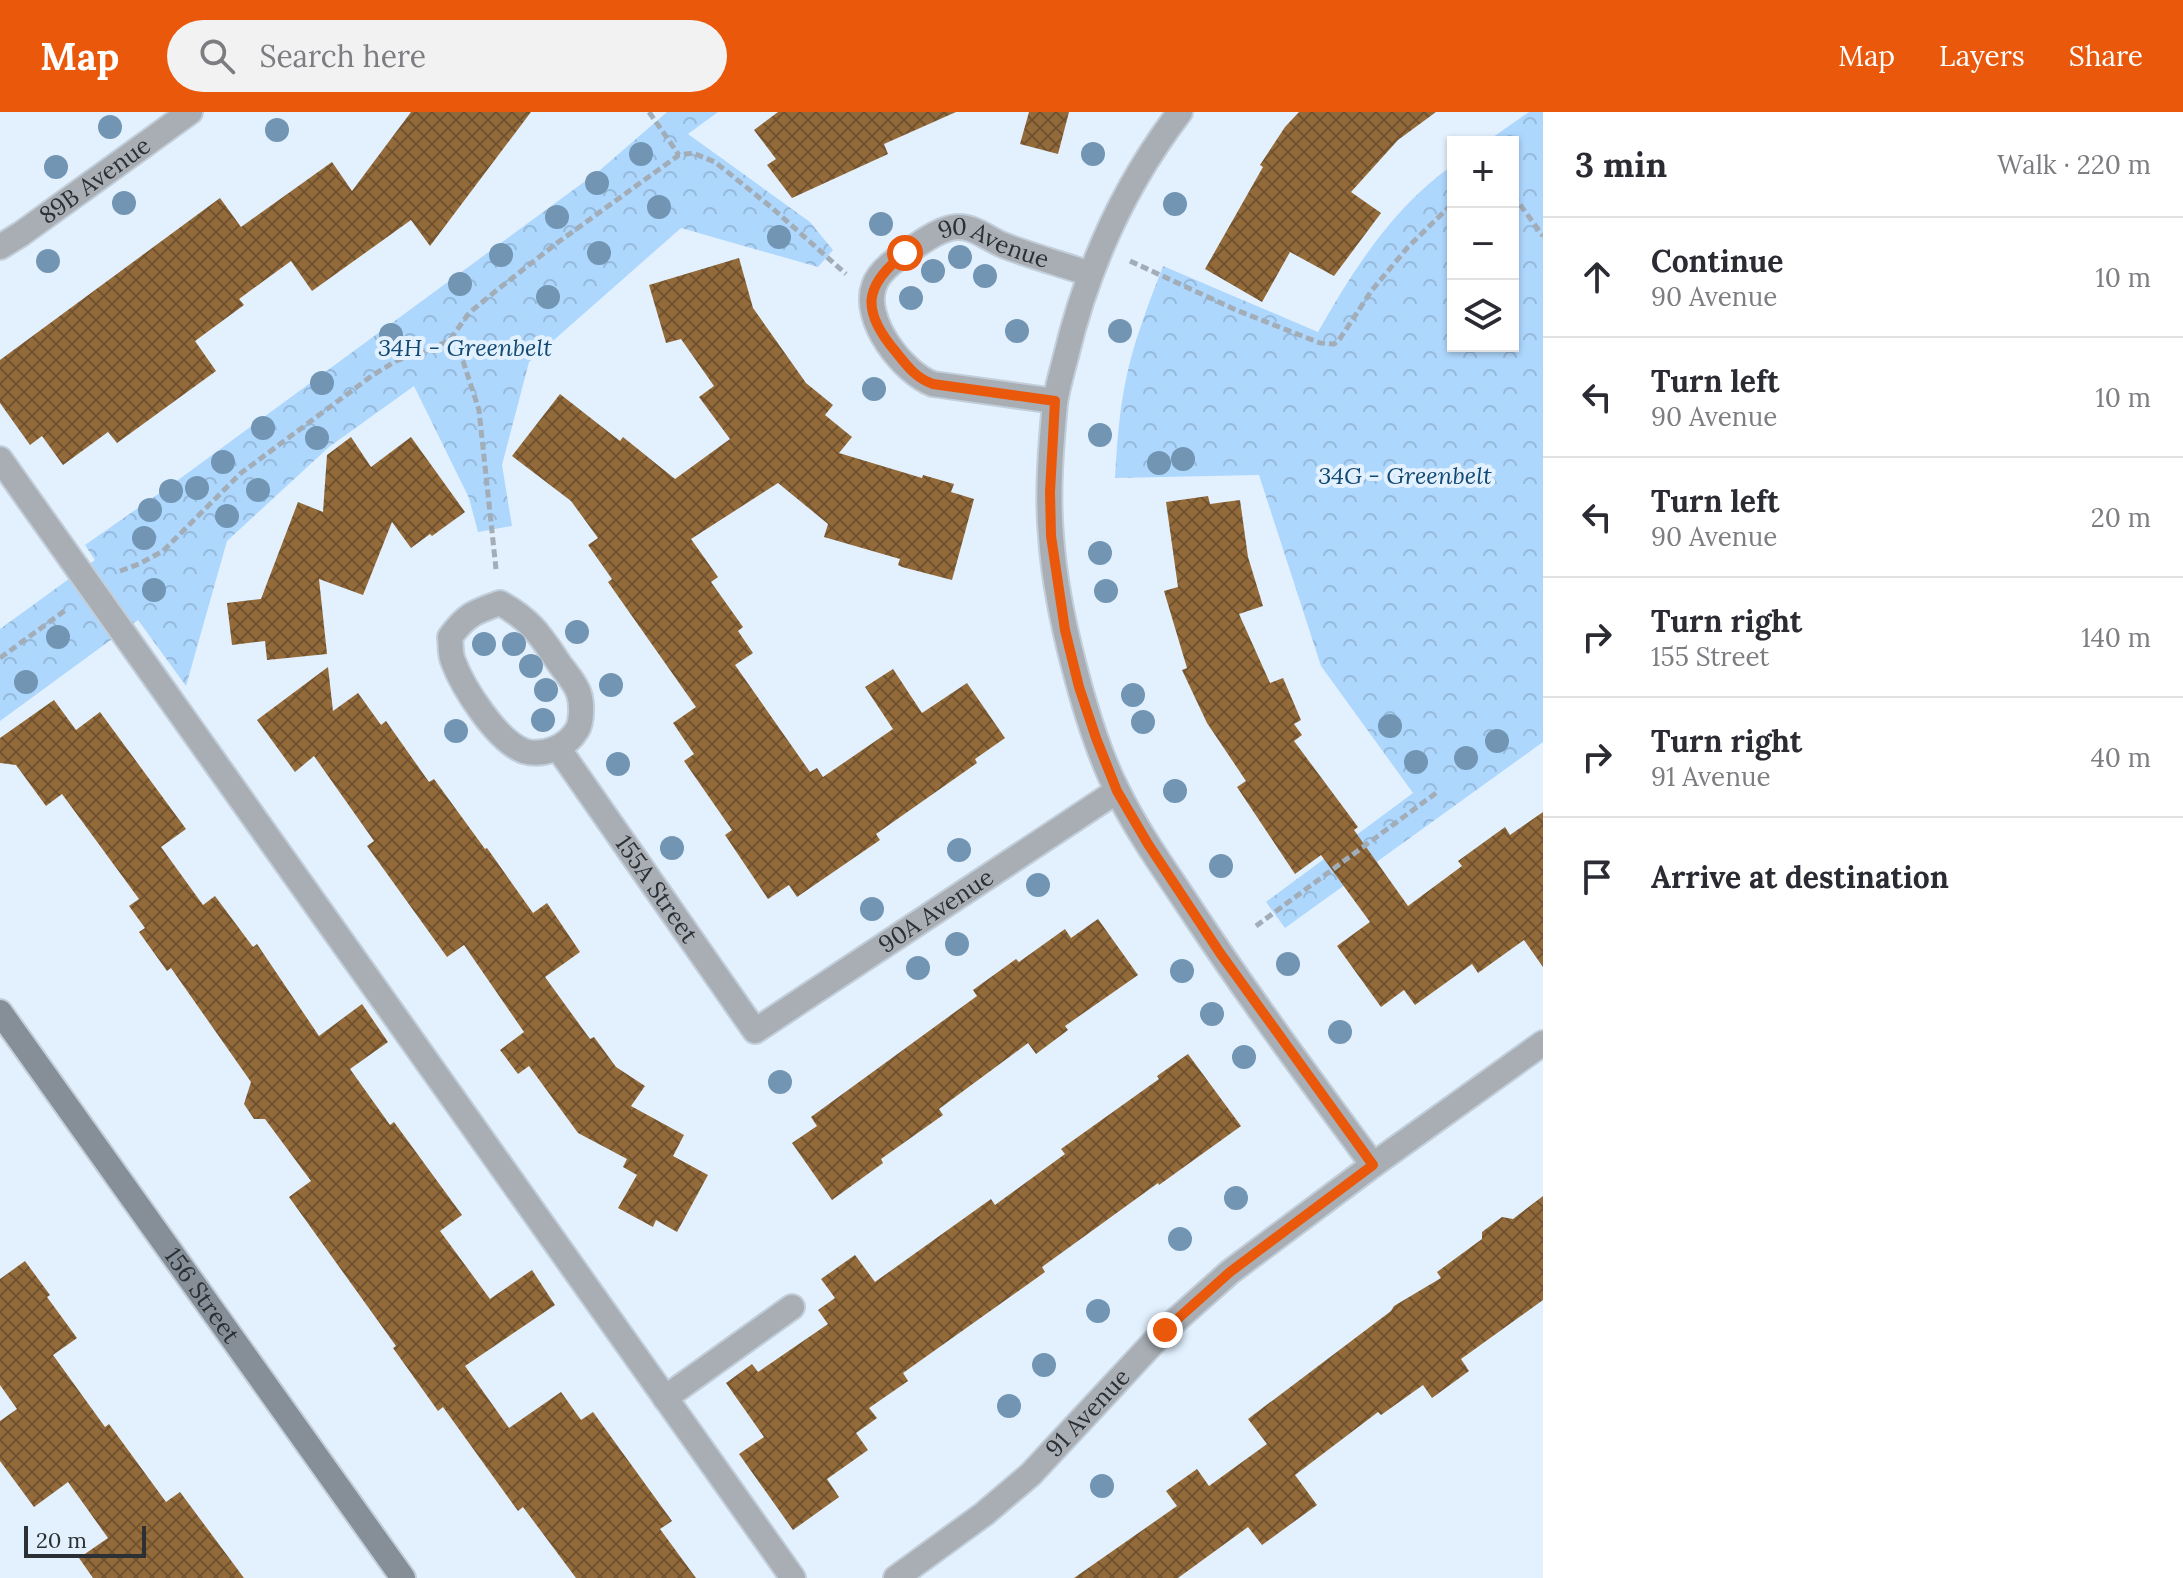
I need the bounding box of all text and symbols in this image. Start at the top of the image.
search box [167,20,727,92]
text: Map [40,32,119,80]
icon: search [195,34,239,78]
text: Search here [259,37,426,75]
text: Map [1838,38,1895,74]
text: Layers [1939,38,2025,74]
text: Share [2069,38,2143,74]
street label: 89B Avenue [33,130,156,231]
map controls [1447,136,1519,352]
button: + [1447,136,1519,208]
text: 3 min [1575,143,1667,186]
text: Walk · 220 m [1997,148,2151,181]
button: − [1447,208,1519,280]
street label: 90 Avenue [934,211,1053,275]
route start [887,235,923,271]
text: Continue [1651,242,1783,280]
icon: ahead [1575,255,1619,299]
text: 10 m [2095,261,2151,294]
button: layers [1447,280,1519,352]
text: 90 Avenue [1651,280,1777,313]
park label: 34H - Greenbelt [378,332,552,363]
text: Turn left [1651,362,1779,400]
icon: left [1575,375,1619,419]
text: 10 m [2095,381,2151,414]
text: 90 Avenue [1651,400,1777,433]
park label: 34G - Greenbelt [1318,460,1492,491]
text: Turn left [1651,482,1779,520]
icon: left [1575,495,1619,539]
text: 20 m [2091,501,2151,534]
text: 90 Avenue [1651,520,1777,553]
text: Turn right [1651,602,1802,640]
icon: right [1575,615,1619,659]
text: 140 m [2081,621,2151,654]
text: 155 Street [1651,640,1769,673]
text: Turn right [1651,722,1802,760]
icon: right [1575,735,1619,779]
text: 40 m [2091,741,2151,774]
text: 91 Avenue [1651,760,1771,793]
street label: 155A Street [608,829,705,949]
icon: arrive [1575,855,1619,899]
text: Arrive at destination [1651,858,1949,896]
street label: 90A Avenue [872,861,999,960]
street label: 156 Street [158,1241,247,1350]
route end [1147,1312,1183,1348]
street label: 91 Avenue [1039,1362,1136,1464]
scale bar [24,1522,146,1558]
text: 20 m [36,1526,87,1554]

